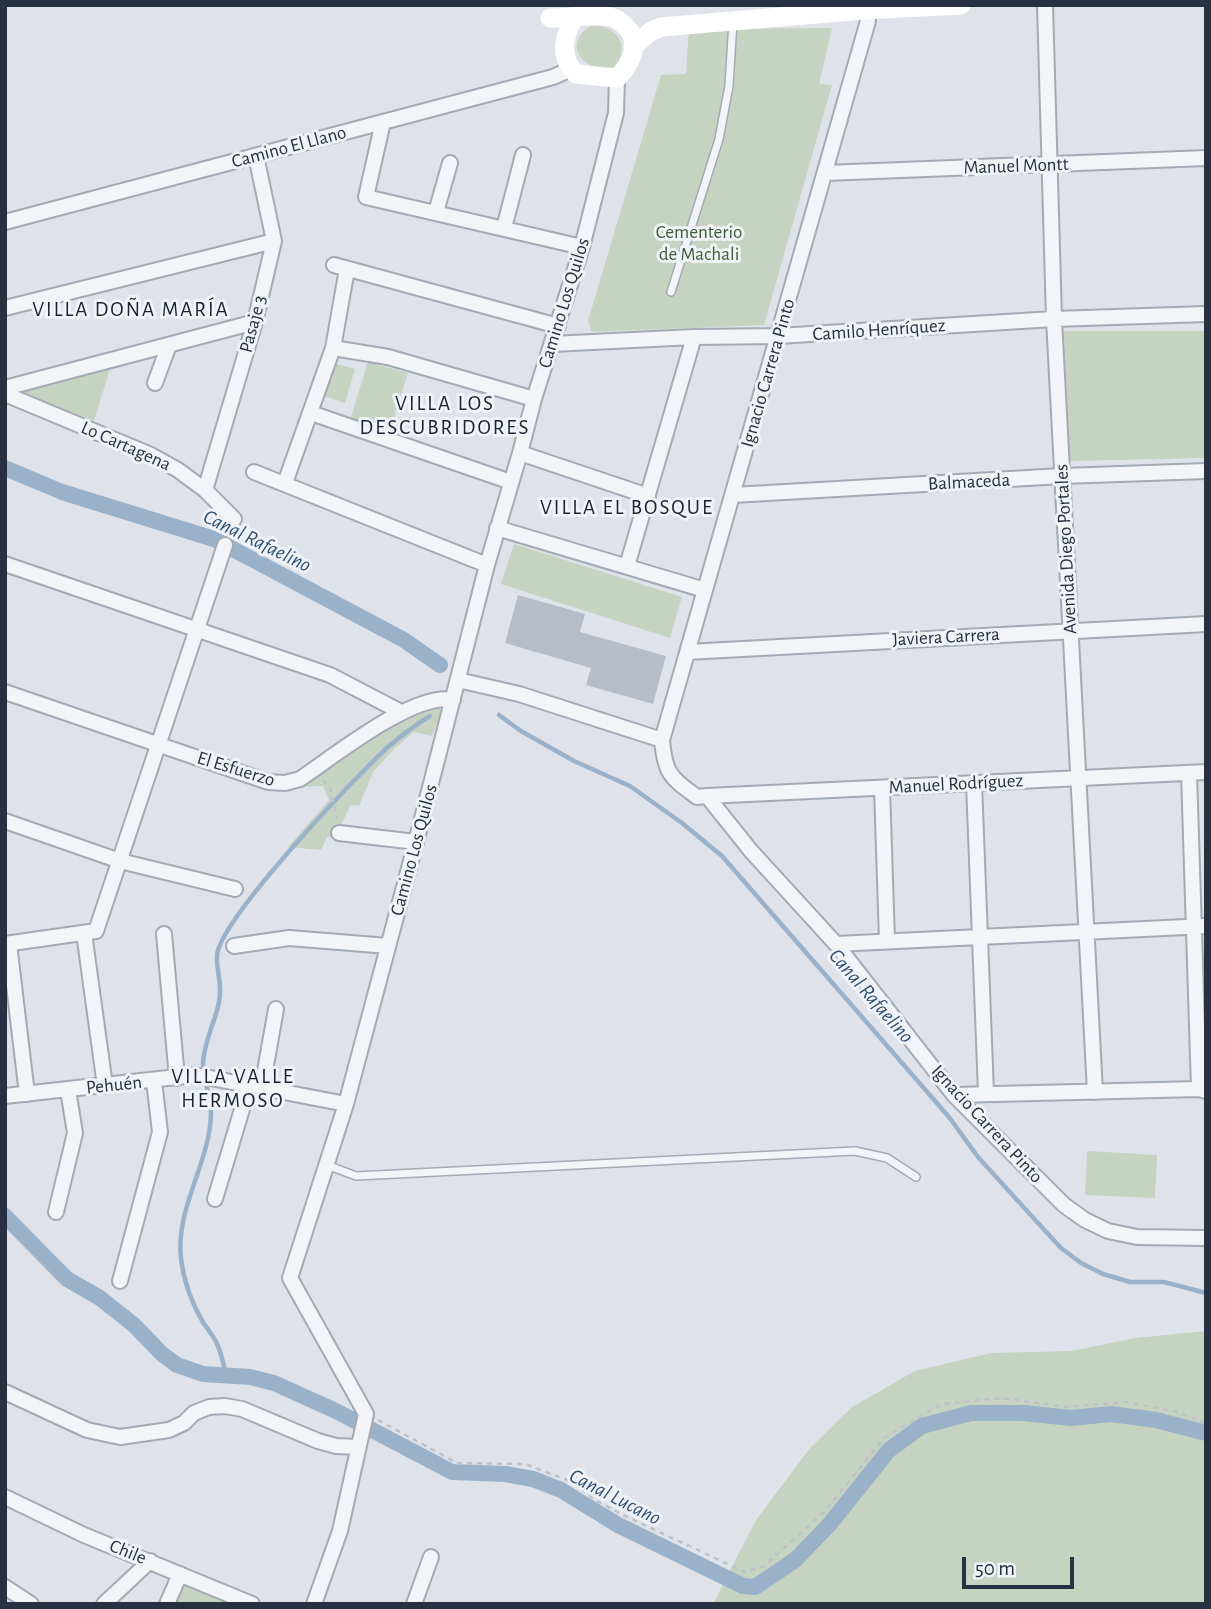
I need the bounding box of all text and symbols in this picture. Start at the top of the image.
street label: Camino El Llano [229,121,349,173]
street label: Manuel Montt [963,153,1069,179]
park label: Cementerio de Machali [656,221,742,265]
street label: Camino Los Quilos [533,235,595,371]
street label: Pasaje 3 [234,293,272,355]
street label: Ignacio Carrera Pinto [736,296,800,450]
district label: VILLA DOÑA MARÍA [34,297,228,323]
street label: Camilo Henríquez [812,314,946,346]
district label: VILLA LOS DESCUBRIDORES [361,391,529,441]
street label: Lo Cartagena [77,416,175,476]
street label: Avenida Diego Portales [1050,463,1082,635]
street label: Balmaceda [927,468,1011,496]
district label: VILLA EL BOSQUE [542,495,712,521]
water label: Canal Rafaelino [199,504,315,578]
street label: Javiera Carrera [892,623,1000,651]
street label: El Esfuerzo [194,746,278,792]
street label: Manuel Rodríguez [888,769,1024,799]
street label: Camino Los Quilos [385,782,443,918]
water label: Canal Rafaelino [823,944,919,1048]
street label: Ignacio Carrera Pinto [926,1060,1048,1188]
district label: VILLA VALLE HERMOSO [173,1064,293,1114]
street label: Pehuén [85,1071,143,1099]
water label: Canal Lucano [565,1463,665,1531]
street label: Chile [106,1534,150,1570]
scale bar [966,1542,1078,1586]
text: 50 m [975,1558,1015,1579]

